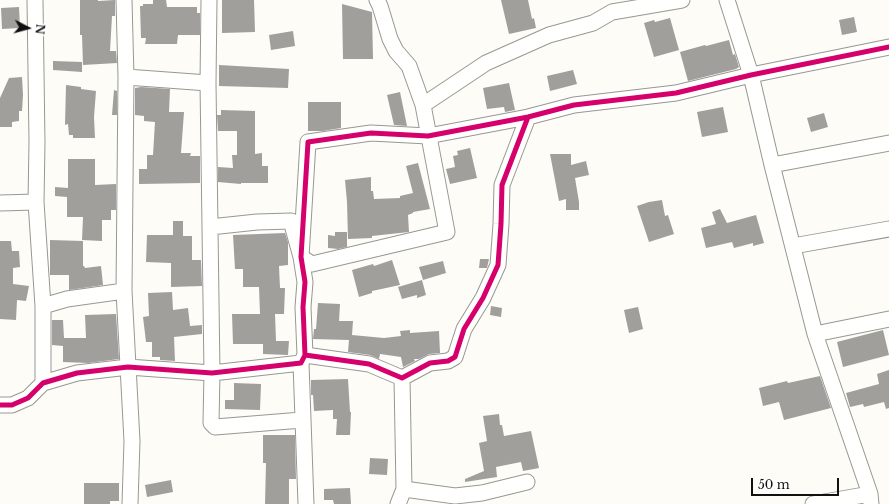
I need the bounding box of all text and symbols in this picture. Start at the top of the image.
north arrow [8,8,48,48]
text: N [32,23,47,35]
scale bar [753,470,841,496]
text: 50 m [758,477,790,492]

